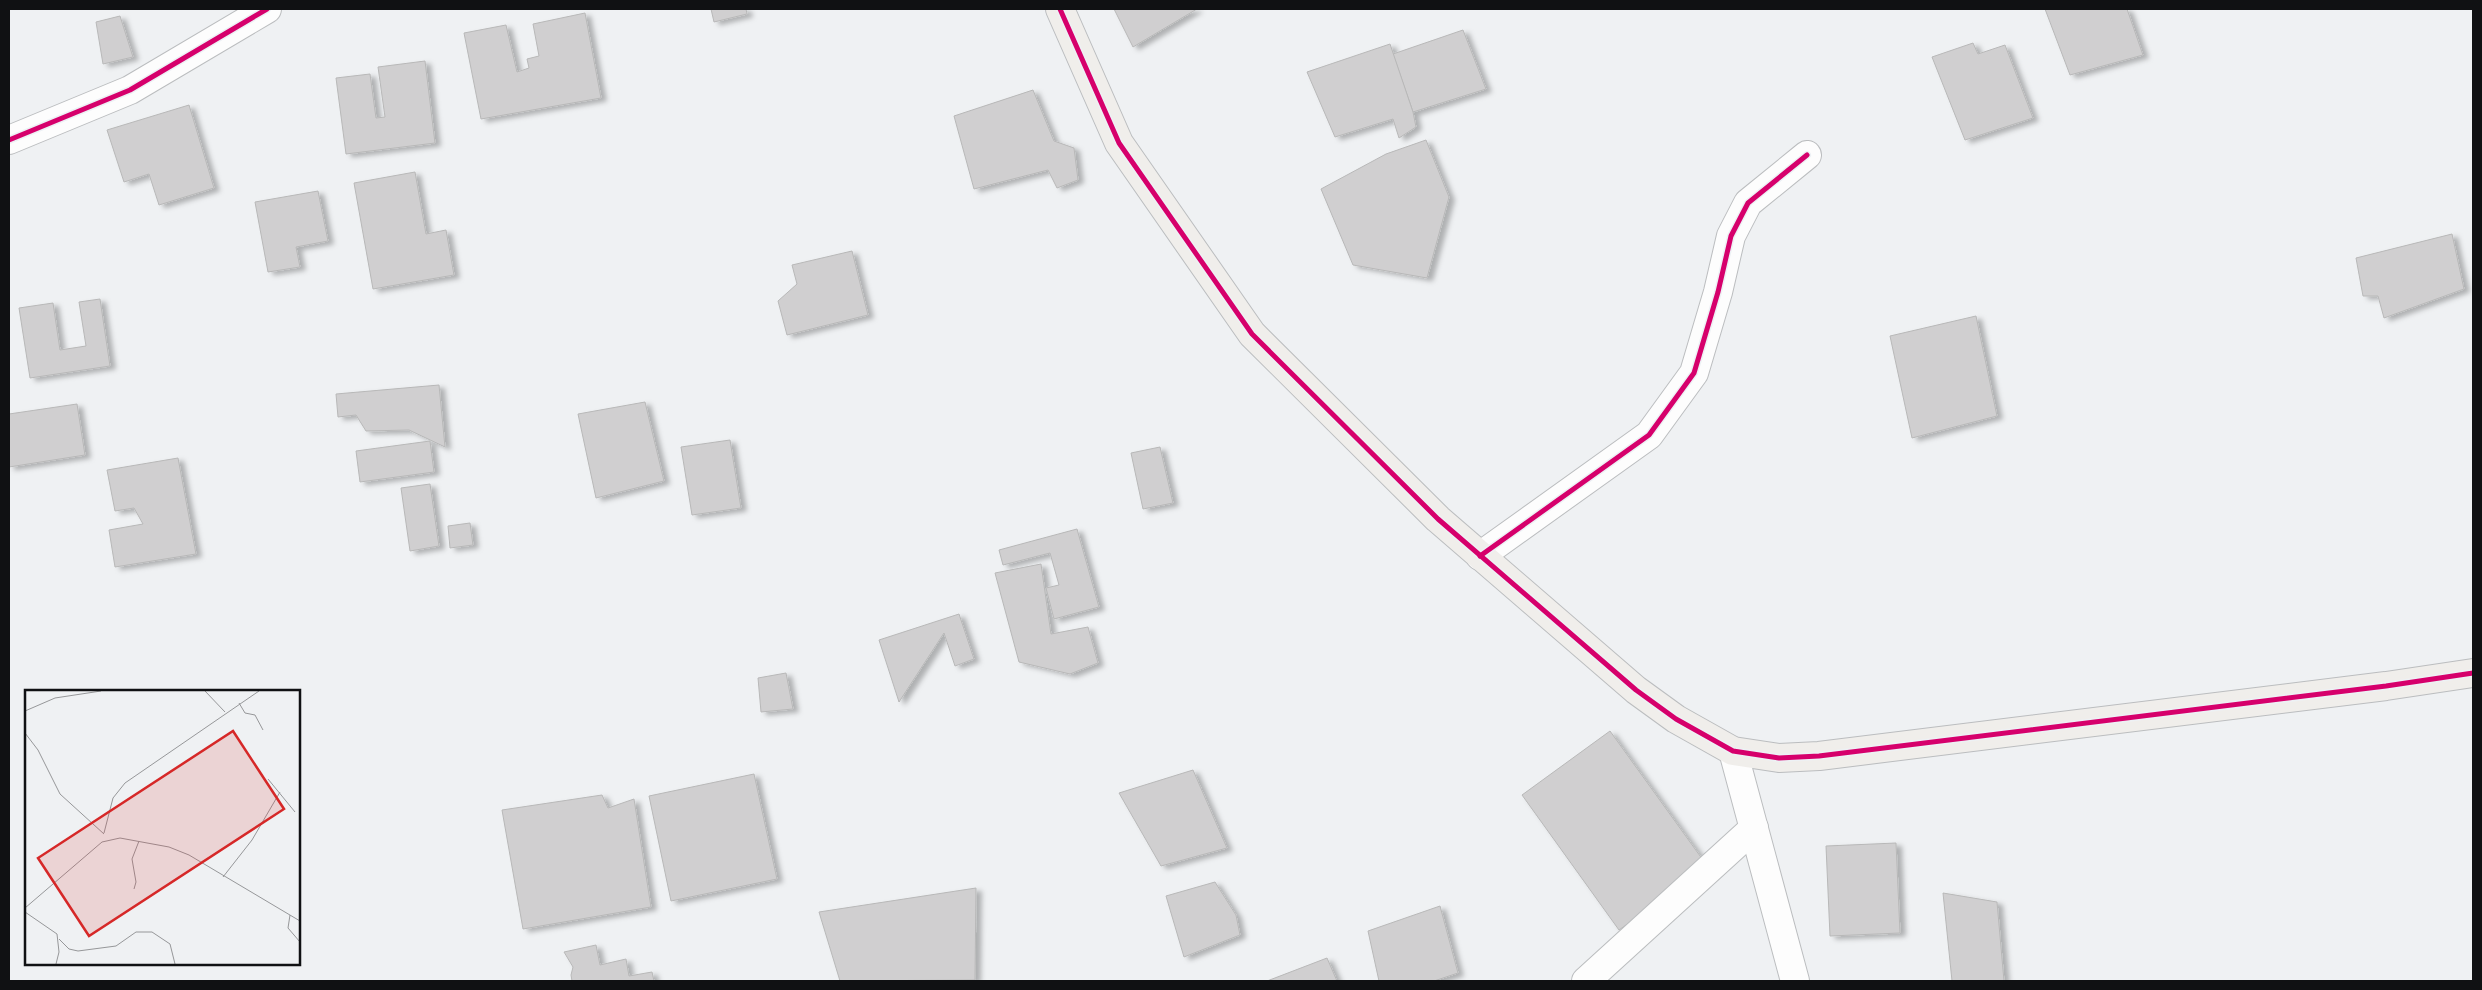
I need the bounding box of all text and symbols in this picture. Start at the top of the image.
inset map [25,690,300,965]

